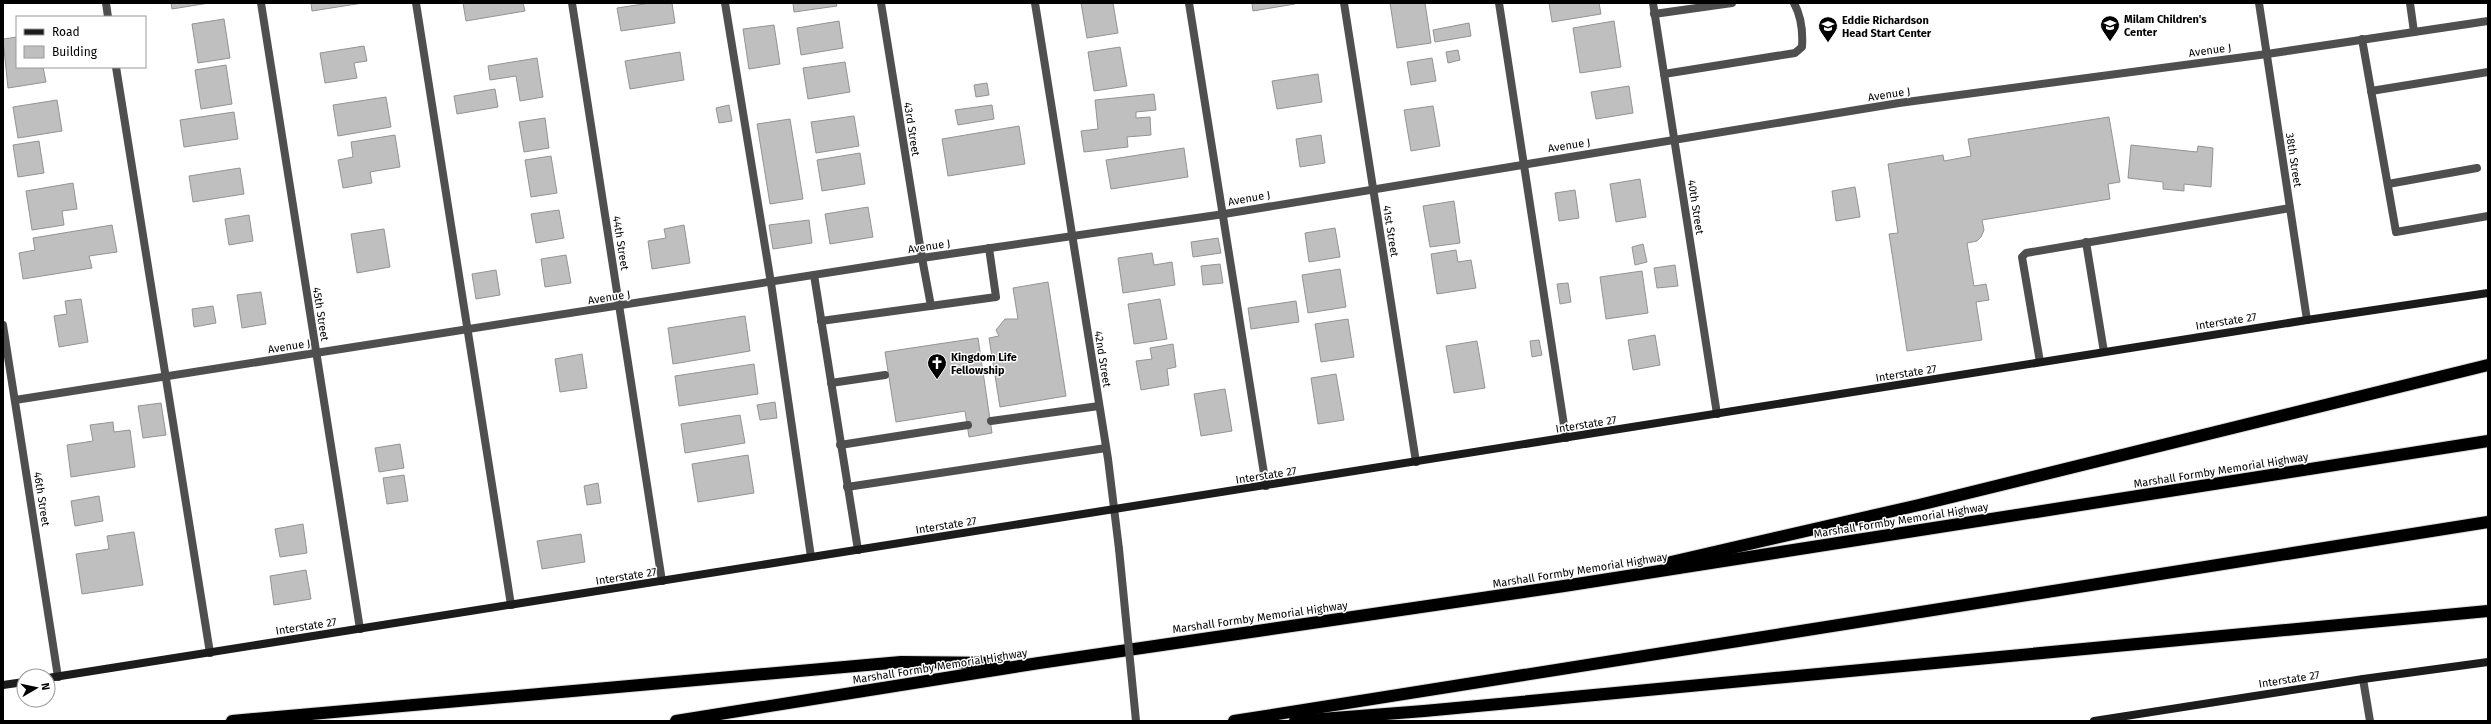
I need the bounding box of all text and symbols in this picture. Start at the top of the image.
place label: Milam Children's Center [2124,13,2207,39]
place label: Eddie Richardson Head Start Center [1842,14,1932,40]
school or university icon: Milam Children's Center [2099,14,2121,42]
school or university icon: Eddie Richardson Head Start Center [1817,15,1839,43]
legend [16,16,146,68]
text: Road [52,25,80,39]
street label: Avenue J [2188,41,2232,60]
text: Building [52,45,98,59]
street label: Avenue J [1867,85,1911,104]
street label: 43rd Street [901,101,922,157]
street label: 38th Street [2283,132,2304,188]
street label: Avenue J [1547,136,1591,155]
street label: 40th Street [1685,179,1706,235]
street label: Avenue J [1227,188,1271,209]
street label: 41st Street [1380,204,1401,258]
street label: 44th Street [610,215,631,271]
street label: Avenue J [907,237,951,256]
street label: 45th Street [310,286,331,342]
street label: Avenue J [587,288,631,307]
street label: Interstate 27 [2195,310,2258,333]
street label: 42nd Street [1092,330,1113,388]
street label: Avenue J [267,337,311,356]
place label: Kingdom Life Fellowship [951,351,1017,377]
church icon: Kingdom Life Fellowship [926,352,948,380]
street label: Interstate 27 [1875,362,1938,385]
street label: Interstate 27 [1555,413,1618,436]
street label: Marshall Formby Memorial Highway [2133,450,2310,491]
street label: Interstate 27 [1235,464,1298,487]
street label: 46th Street [31,471,52,527]
street label: Marshall Formby Memorial Highway [1813,500,1990,541]
street label: Interstate 27 [915,514,978,537]
street label: Marshall Formby Memorial Highway [1492,550,1669,591]
street label: Interstate 27 [595,565,658,588]
street label: Marshall Formby Memorial Highway [1172,599,1349,636]
street label: Interstate 27 [275,615,338,638]
street label: Marshall Formby Memorial Highway [852,646,1029,687]
north arrow [16,668,56,708]
street label: Interstate 27 [2258,668,2321,691]
text: N [38,682,52,691]

